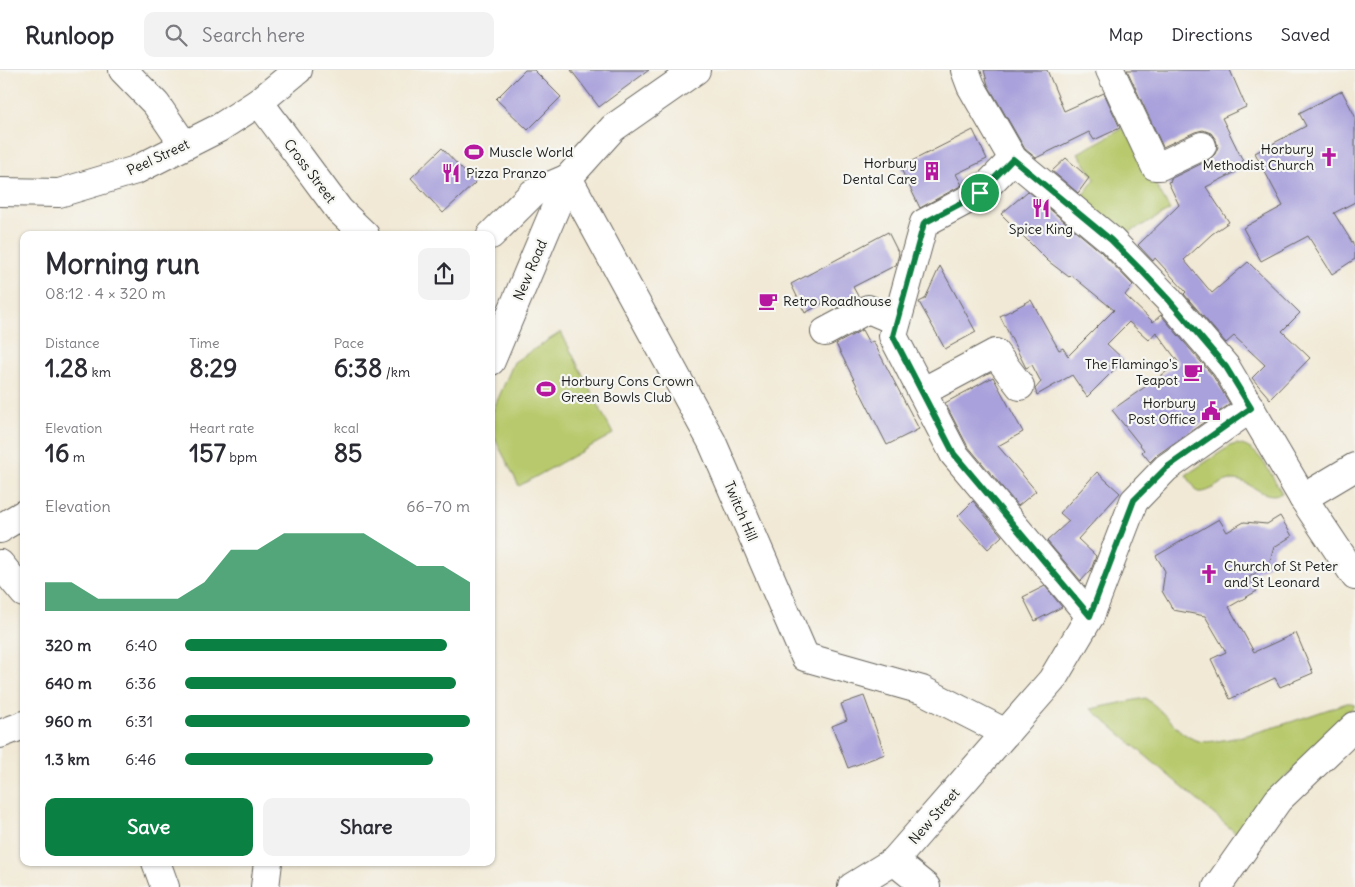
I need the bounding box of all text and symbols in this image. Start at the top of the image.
search box [144,12,494,57]
text: Runloop [25,20,114,50]
icon: search [162,21,190,49]
text: Search here [202,23,305,47]
text: Map [1108,23,1143,46]
text: Directions [1171,23,1253,46]
text: Saved [1281,23,1330,46]
street label: Peel Street [124,135,192,179]
street label: Cross Street [280,135,340,207]
place label: Horbury Methodist Church [1203,140,1314,174]
sports icon: Muscle World [463,141,485,163]
place label: Muscle World [489,143,573,161]
church icon: Horbury Methodist Church [1318,146,1340,168]
place label: Horbury Dental Care [842,154,917,188]
building icon: Horbury Dental Care [921,160,943,182]
restaurant icon: Pizza Pranzo [440,162,462,184]
place label: Pizza Pranzo [466,164,547,182]
pin [959,172,1001,214]
icon: arrive [966,179,994,207]
restaurant icon: Spice King [1030,197,1052,219]
place label: Spice King [1009,220,1073,238]
street label: New Road [509,237,551,303]
text: Morning run [45,246,200,282]
button: share [418,248,470,300]
text: 08:12 · 4 × 320 m [45,283,166,303]
cafe icon: Retro Roadhouse [757,290,779,312]
place label: Retro Roadhouse [783,292,892,310]
text: Distance [45,334,100,352]
text: Time [189,334,220,352]
text: Pace [334,334,364,352]
text: 1.28 [45,352,88,384]
text: 8:29 [189,352,237,384]
text: 6:38 [334,352,382,384]
place label: The Flamingo's Teapot [1085,355,1178,389]
cafe icon: The Flamingo's Teapot [1182,361,1204,383]
text: km [88,363,111,381]
text: /km [382,363,410,381]
place label: Horbury Cons Crown Green Bowls Club [561,372,694,406]
sports icon: Horbury Cons Crown Green Bowls Club [535,378,557,400]
place label: Horbury Post Office [1128,394,1196,428]
public building icon: Horbury Post Office [1200,400,1222,422]
text: Elevation [45,419,102,437]
text: Heart rate [189,419,254,437]
text: kcal [334,419,359,437]
text: 16 [45,437,69,469]
text: 157 [189,437,226,469]
text: 85 [334,437,362,469]
text: m [69,448,85,466]
text: bpm [226,448,257,466]
street label: Twitch Hill [720,478,762,544]
text: Elevation [45,496,111,516]
text: 66–70 m [406,496,470,516]
place label: Church of St Peter and St Leonard [1224,557,1338,591]
church icon: Church of St Peter and St Leonard [1198,563,1220,585]
text: 320 m [45,635,91,655]
text: 6:40 [125,635,158,655]
text: 640 m [45,673,92,693]
text: 6:36 [125,673,156,693]
text: 960 m [45,711,92,731]
text: 6:31 [125,711,153,731]
text: 1.3 km [45,749,90,769]
text: 6:46 [125,749,156,769]
street label: New Street [905,784,964,848]
button: Save [45,798,253,856]
button: Share [263,798,470,856]

